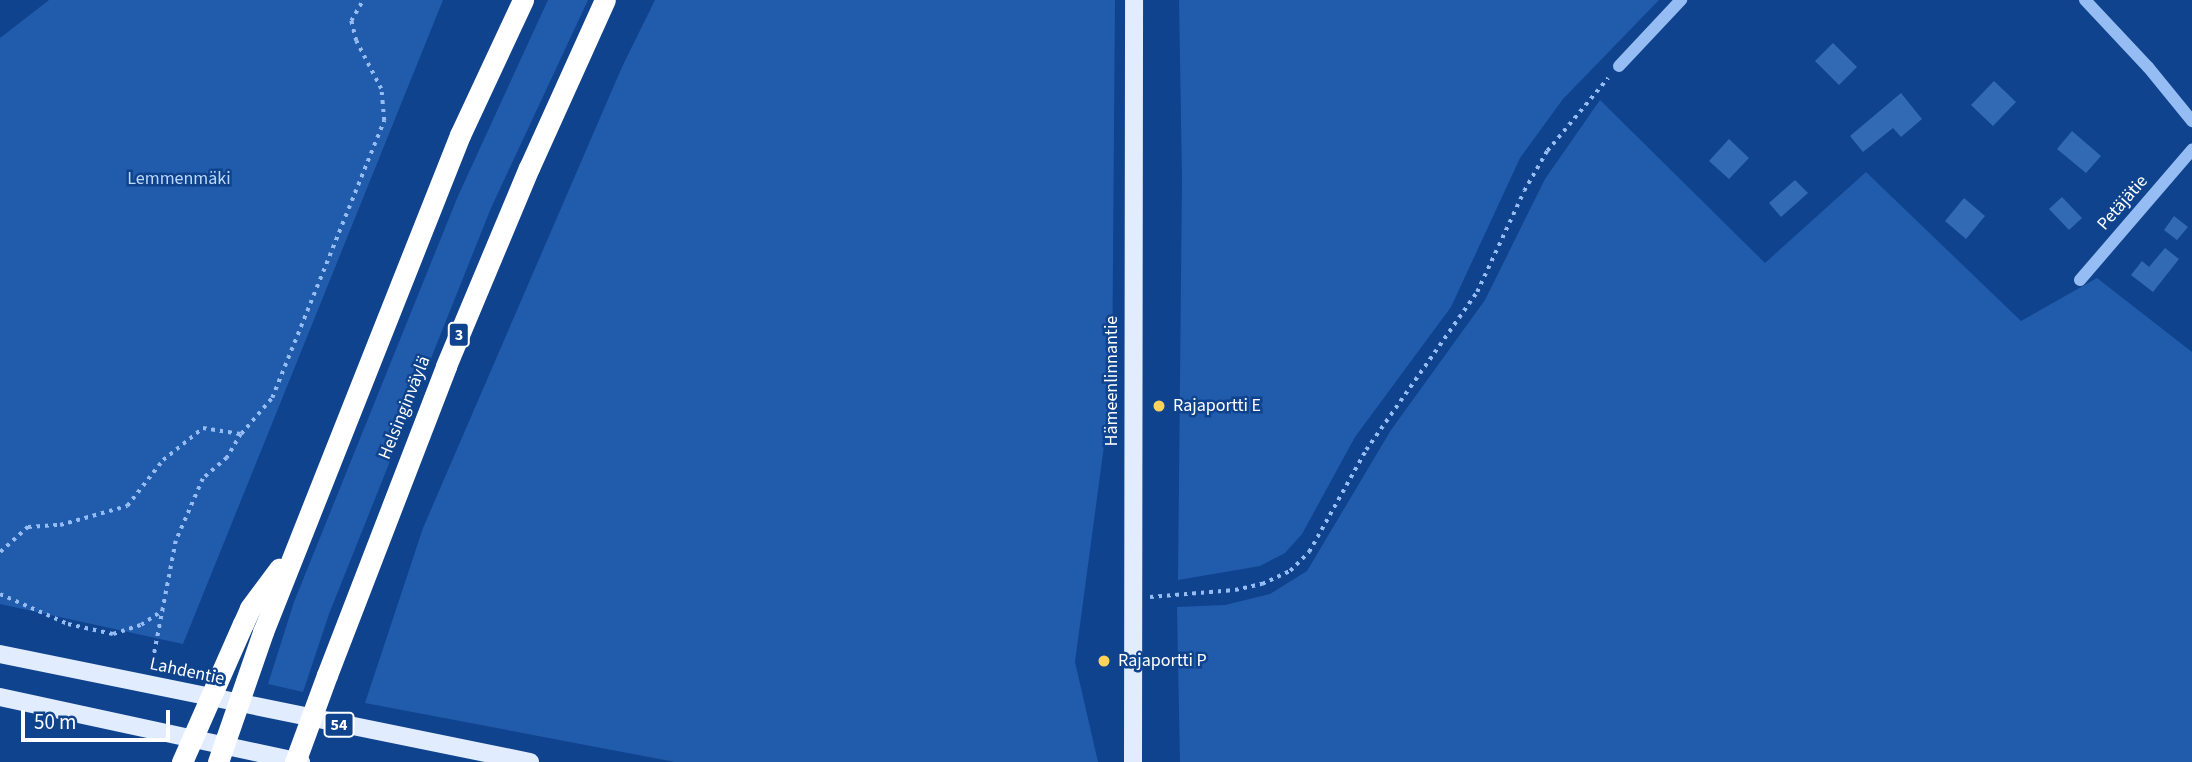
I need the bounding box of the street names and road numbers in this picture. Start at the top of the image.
street label: Petäjätie [2093,171,2153,235]
street label: Hämeenlinnantie [1101,316,1123,446]
road number: 3 [447,322,471,348]
street label: Helsinginväylä [374,353,436,463]
street label: Lahdentie [148,654,226,690]
road number: 54 [323,712,355,738]

